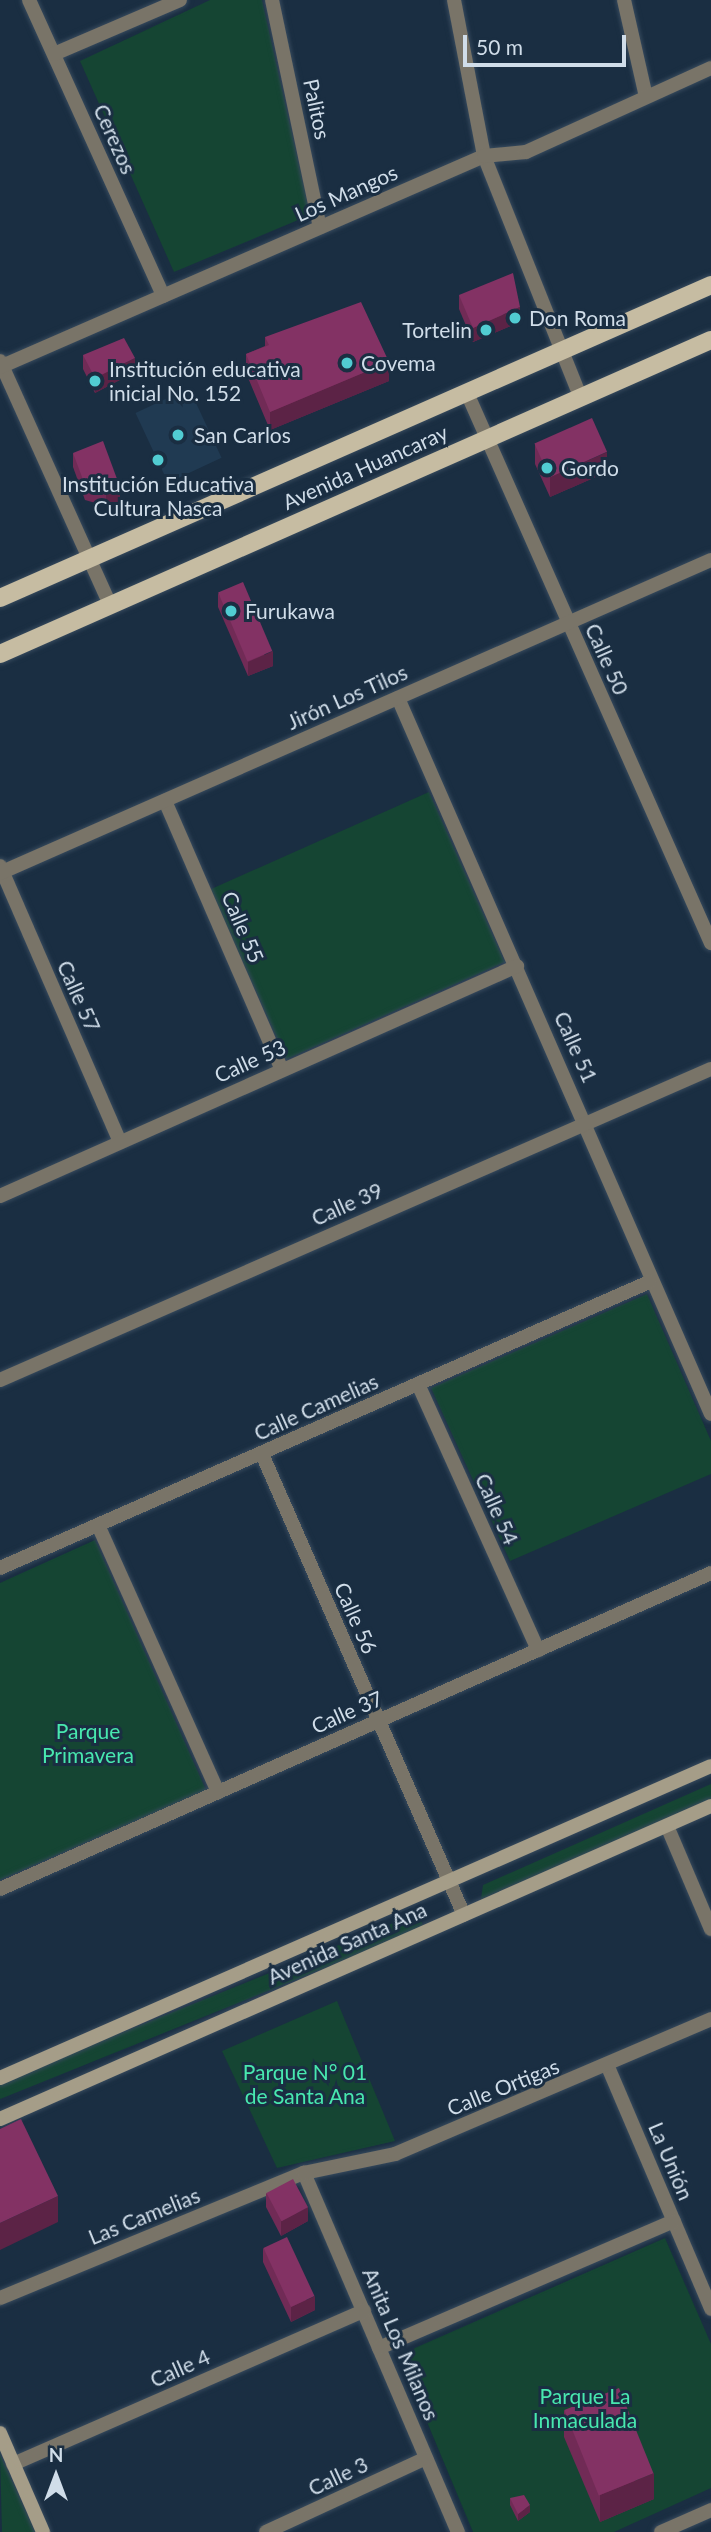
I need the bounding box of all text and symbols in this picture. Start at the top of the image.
scale bar [466,21,629,65]
text: 50 m [476,34,523,59]
street label: Palitos [298,76,336,142]
street label: Cerezos [89,100,141,178]
street label: Los Mangos [291,159,401,227]
place label: Don Roma [529,305,626,331]
marker: Don Roma [507,310,523,326]
place label: Tortelin [402,317,472,343]
marker: Tortelin [478,322,494,338]
place label: Covema [361,350,436,376]
marker: Covema [339,355,355,371]
place label: Institución educativa inicial No. 152 [109,356,301,406]
marker: Institución educativa inicial No. 152 [87,373,103,389]
street label: Avenida Huancaray [279,419,451,515]
place label: San Carlos [194,422,291,448]
marker: San Carlos [168,425,188,445]
marker: Institución Educativa Cultura Nasca [150,452,166,468]
place label: Gordo [561,455,619,481]
marker: Gordo [539,460,555,476]
place label: Institución Educativa Cultura Nasca [62,471,254,521]
place label: Furukawa [245,598,335,624]
marker: Furukawa [223,603,239,619]
street label: Calle 50 [580,620,634,698]
street label: Jirón Los Tilos [283,659,411,735]
street label: Calle 55 [217,887,269,967]
street label: Calle 57 [52,957,106,1035]
street label: Calle 51 [549,1008,603,1086]
street label: Calle 53 [211,1034,289,1088]
street label: Calle 39 [308,1177,386,1231]
street label: Calle Camelias [250,1368,382,1446]
street label: Calle 54 [470,1470,524,1548]
street label: Calle 56 [329,1579,383,1657]
street label: Calle 37 [308,1685,386,1739]
park label: Parque Primavera [42,1718,134,1768]
street label: Avenida Santa Ana [263,1896,431,1990]
street label: Calle Ortigas [443,2053,563,2121]
park label: Parque N° 01 de Santa Ana [243,2059,367,2109]
street label: La Unión [643,2118,699,2204]
street label: Las Camelias [85,2182,203,2250]
street label: Anita Los Milanos [358,2264,444,2424]
street label: Calle 4 [146,2344,214,2392]
park label: Parque La Inmaculada [533,2383,637,2433]
north arrow [21,2441,91,2511]
text: N [49,2443,63,2466]
street label: Calle 3 [304,2451,372,2501]

